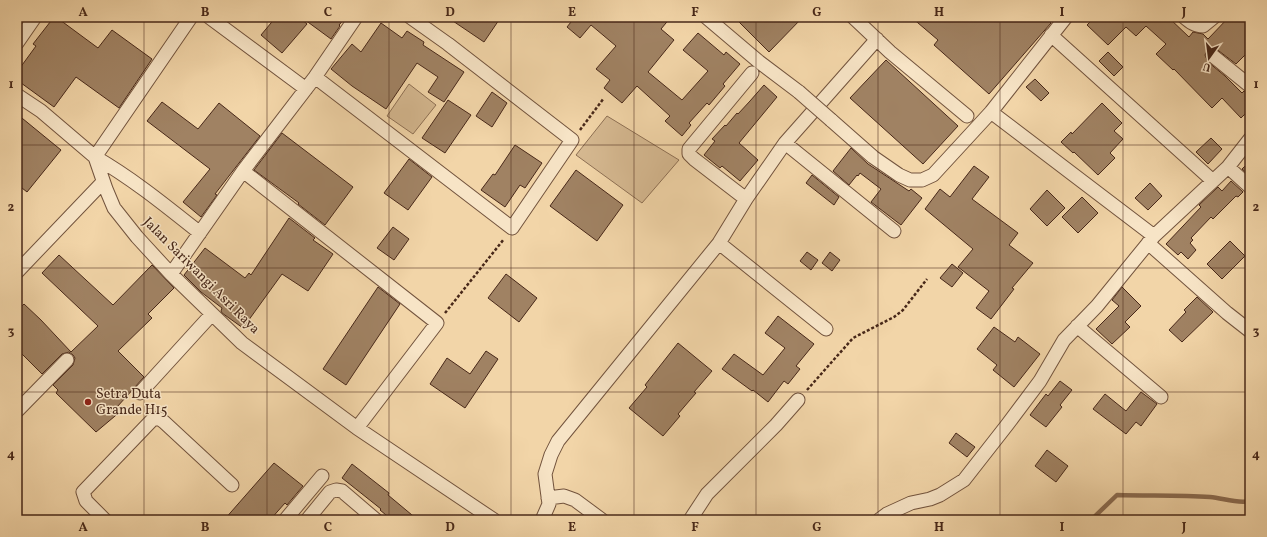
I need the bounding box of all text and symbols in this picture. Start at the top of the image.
text: A [78,4,88,22]
text: B [201,4,210,22]
text: C [324,4,332,22]
text: D [445,4,455,22]
text: E [568,4,576,22]
text: F [691,4,699,22]
text: G [812,4,822,22]
text: H [934,4,944,22]
text: I [1060,4,1065,22]
text: J [1181,4,1187,22]
north arrow [1189,38,1229,78]
text: U [1201,58,1212,74]
text: 1 [8,76,14,94]
text: 1 [1253,76,1259,94]
text: 2 [8,199,15,217]
text: 2 [1253,199,1260,217]
street label: Jalan Sariwangi Asri Raya [138,213,264,339]
text: 3 [8,323,15,341]
text: 3 [1253,323,1260,341]
place label: Setra Duta Grande H15 [96,385,167,420]
marker: Setra Duta Grande H15 [83,397,93,407]
text: 4 [7,446,15,464]
text: 4 [1252,446,1260,464]
text: A [78,519,88,537]
text: B [201,519,210,537]
text: C [324,519,332,537]
text: D [445,519,455,537]
text: E [568,519,576,537]
text: F [691,519,699,537]
text: G [812,519,822,537]
text: H [934,519,944,537]
text: I [1060,519,1065,537]
text: J [1181,519,1187,537]

